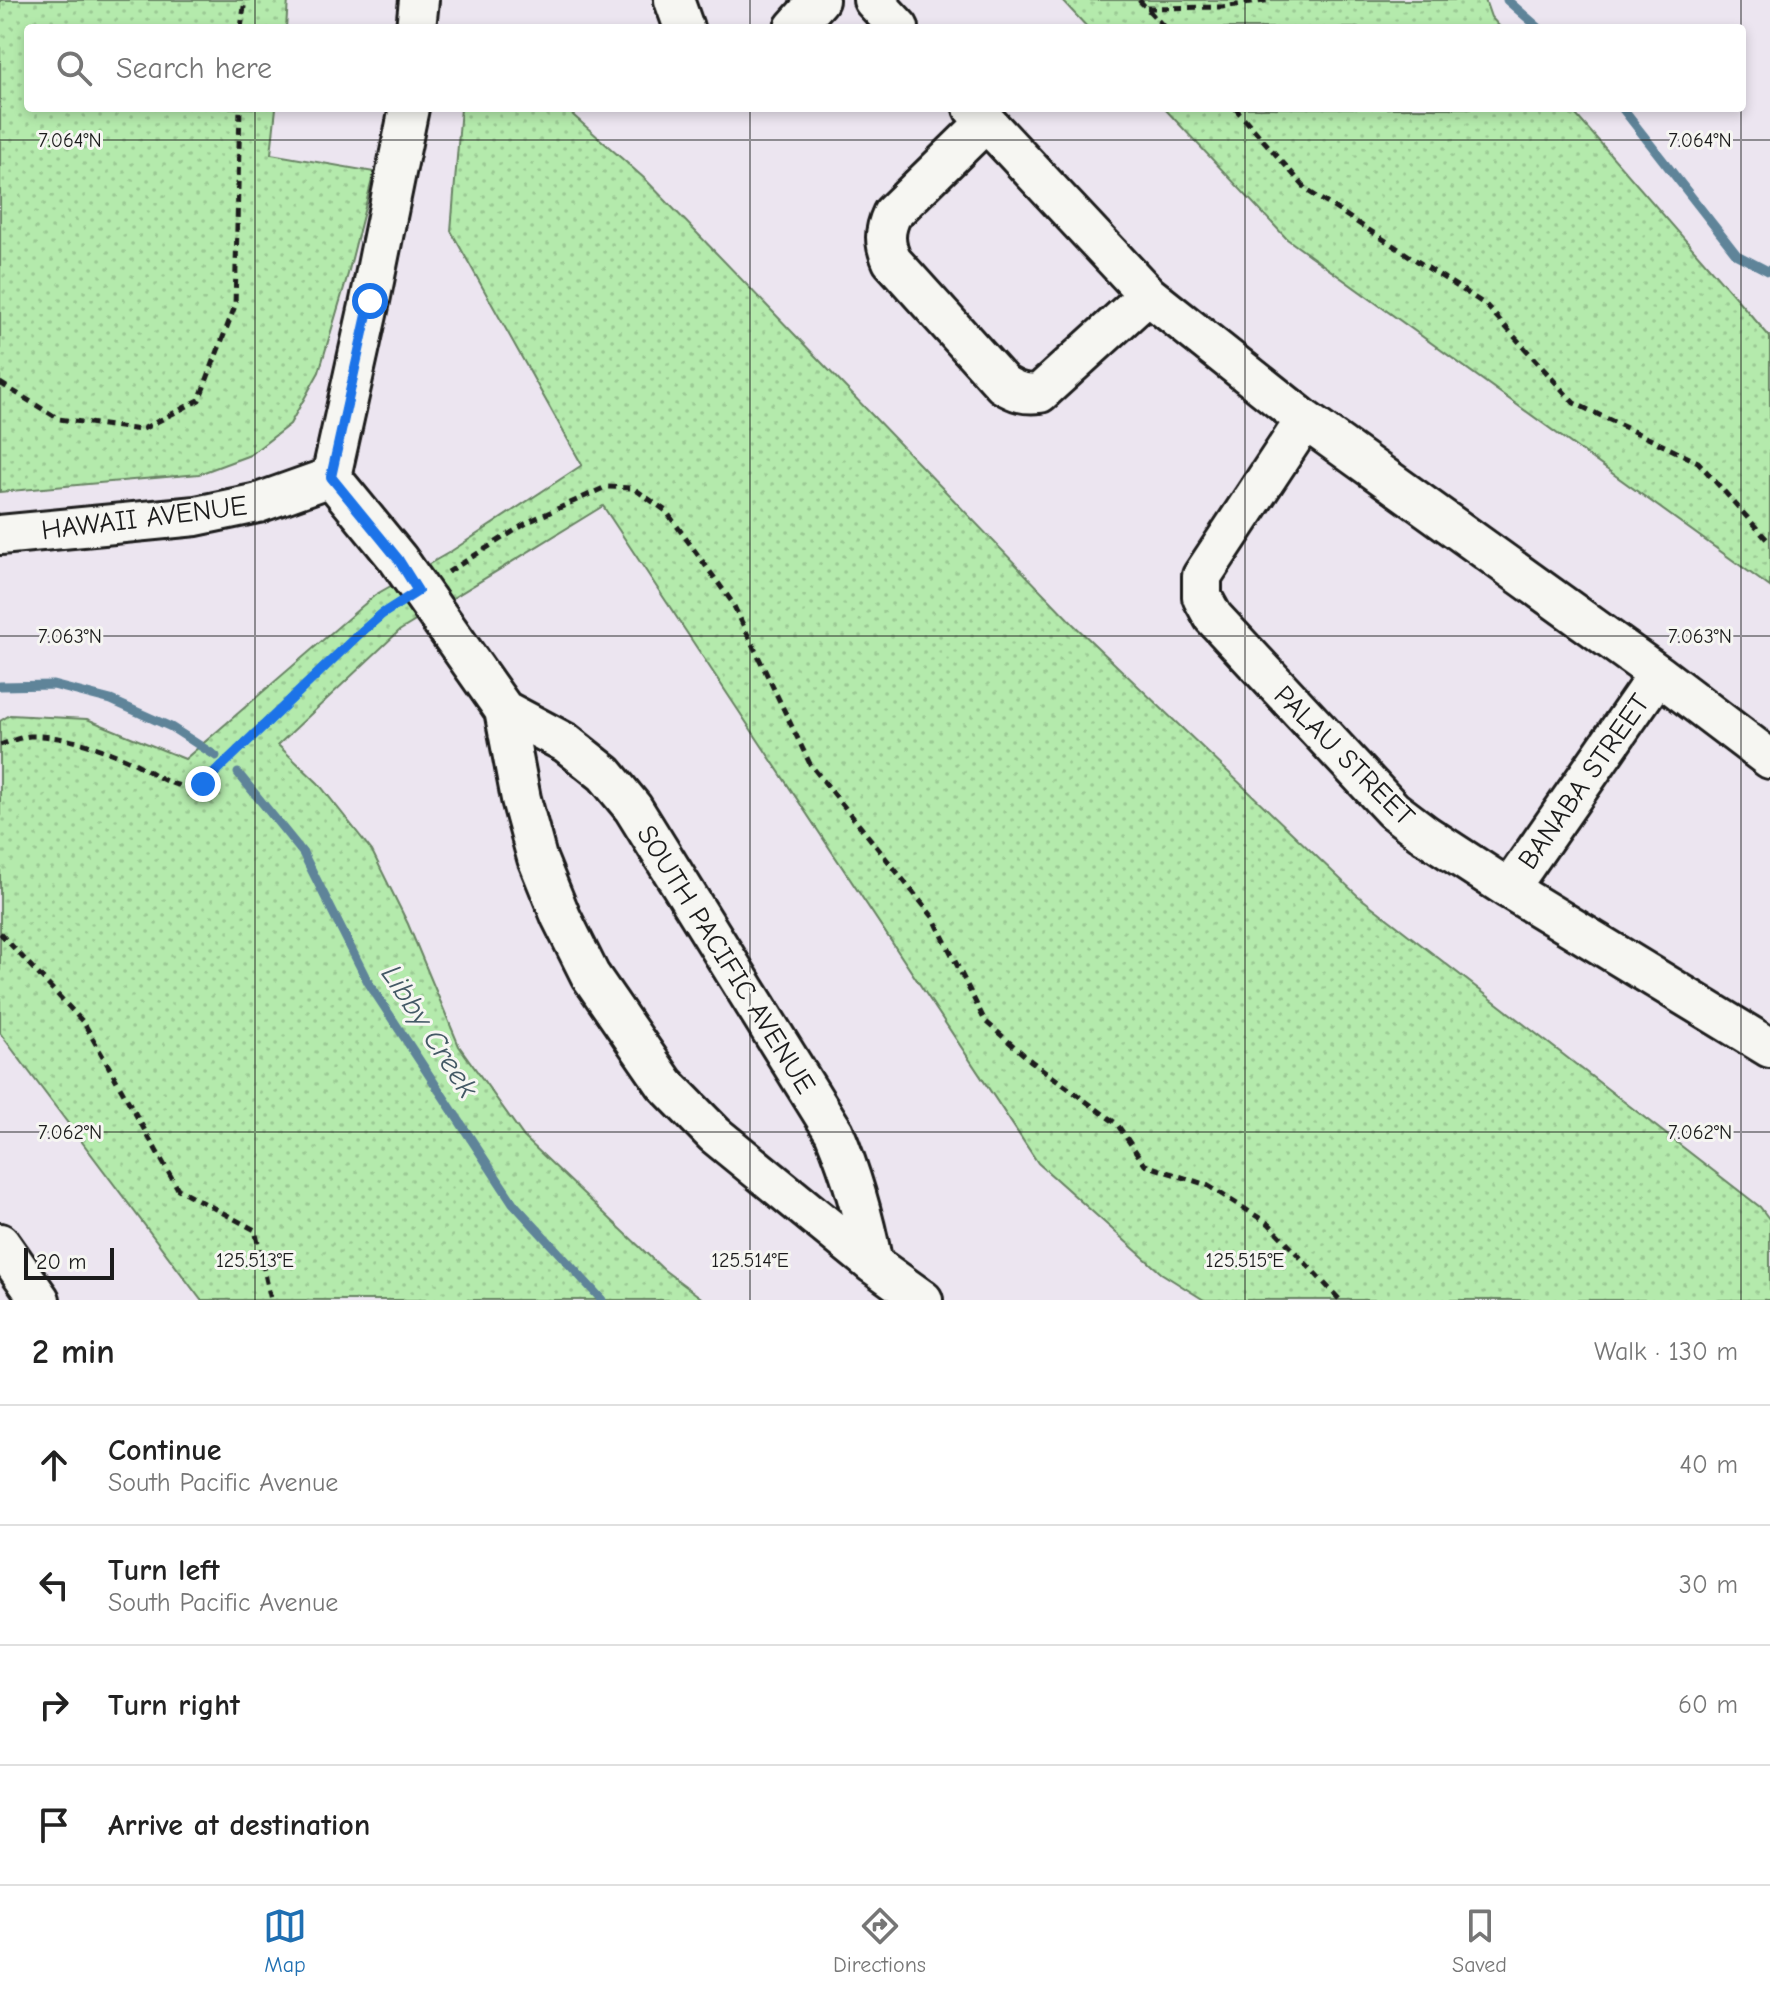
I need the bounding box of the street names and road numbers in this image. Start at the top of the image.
street label: HAWAII AVENUE [39,489,249,547]
street label: PALAU STREET [1268,679,1421,833]
street label: BANABA STREET [1512,688,1656,875]
street label: SOUTH PACIFIC AVENUE [630,819,822,1100]

